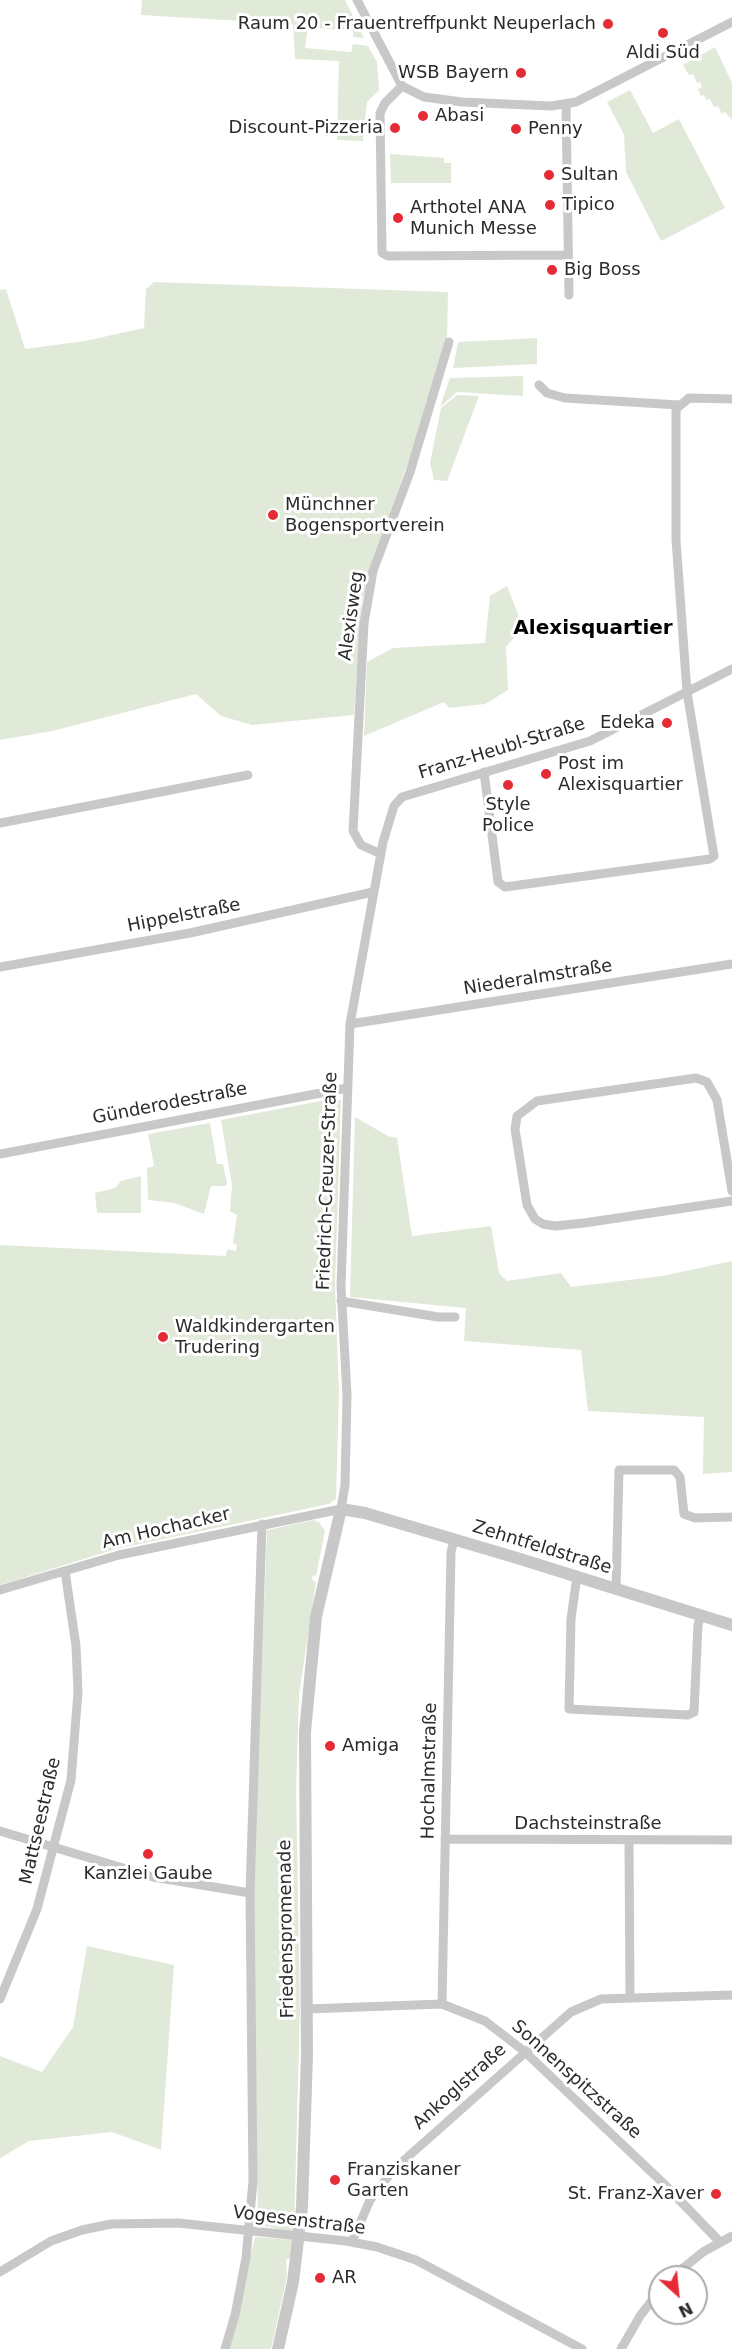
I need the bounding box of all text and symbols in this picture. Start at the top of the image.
place label: Raum 20 - Frauentreffpunkt Neuperlach [238,13,596,35]
marker: Raum 20 - Frauentreffpunkt Neuperlach [601,17,615,31]
marker: Aldi Süd [656,26,670,40]
place label: Aldi Süd [626,42,700,64]
place label: WSB Bayern [398,62,509,84]
marker: WSB Bayern [514,66,528,80]
place label: Abasi [435,105,484,127]
marker: Abasi [416,109,430,123]
place label: Discount-Pizzeria [229,117,383,139]
place label: Penny [528,118,583,140]
marker: Discount-Pizzeria [388,121,402,135]
marker: Penny [509,122,523,136]
place label: Sultan [561,164,618,186]
marker: Sultan [542,168,556,182]
place label: Tipico [562,194,615,216]
place label: Arthotel ANA Munich Messe [410,197,537,240]
marker: Tipico [543,198,557,212]
marker: Arthotel ANA Munich Messe [391,211,405,225]
place label: Big Boss [564,259,641,281]
marker: Big Boss [545,263,559,277]
place label: Münchner Bogensportverein [285,494,445,536]
marker: Münchner Bogensportverein [266,508,280,522]
street label: Alexisweg [335,570,369,662]
district label: Alexisquartier [513,617,673,641]
place label: Edeka [600,712,655,734]
street label: Franz-Heubl-Straße [416,713,588,785]
marker: Edeka [660,716,674,730]
place label: Post im Alexisquartier [558,753,683,795]
marker: Post im Alexisquartier [539,767,553,781]
marker: Style Police [501,778,515,792]
place label: Style Police [482,794,534,836]
street label: Hippelstraße [126,894,242,938]
street label: Niederalmstraße [462,956,614,1000]
street label: Friedrich-Creuzer-Straße [313,1071,343,1291]
street label: Günderodestraße [91,1078,249,1130]
place label: Waldkindergarten Trudering [175,1316,335,1358]
marker: Waldkindergarten Trudering [156,1330,170,1344]
street label: Am Hochacker [100,1504,232,1554]
street label: Zehntfeldstraße [470,1517,614,1579]
street label: Hochalmstraße [418,1702,442,1840]
place label: Amiga [342,1735,399,1757]
marker: Amiga [323,1739,337,1753]
street label: Mattseestraße [16,1755,66,1887]
street label: Dachsteinstraße [514,1813,662,1835]
street label: Friedenspromenade [275,1839,299,2019]
marker: Kanzlei Gaube [141,1847,155,1861]
place label: Kanzlei Gaube [83,1863,213,1885]
street label: Sonnenspitzstraße [507,2016,645,2144]
street label: Ankoglstraße [409,2039,511,2135]
place label: Franziskaner Garten [347,2159,461,2202]
marker: Franziskaner Garten [328,2173,342,2187]
place label: St. Franz-Xaver [568,2183,704,2205]
marker: St. Franz-Xaver [709,2187,723,2201]
street label: Vogesenstraße [231,2202,367,2240]
north arrow [648,2265,708,2325]
place label: AR [332,2267,357,2289]
marker: AR [313,2271,327,2285]
text: N [675,2298,696,2321]

